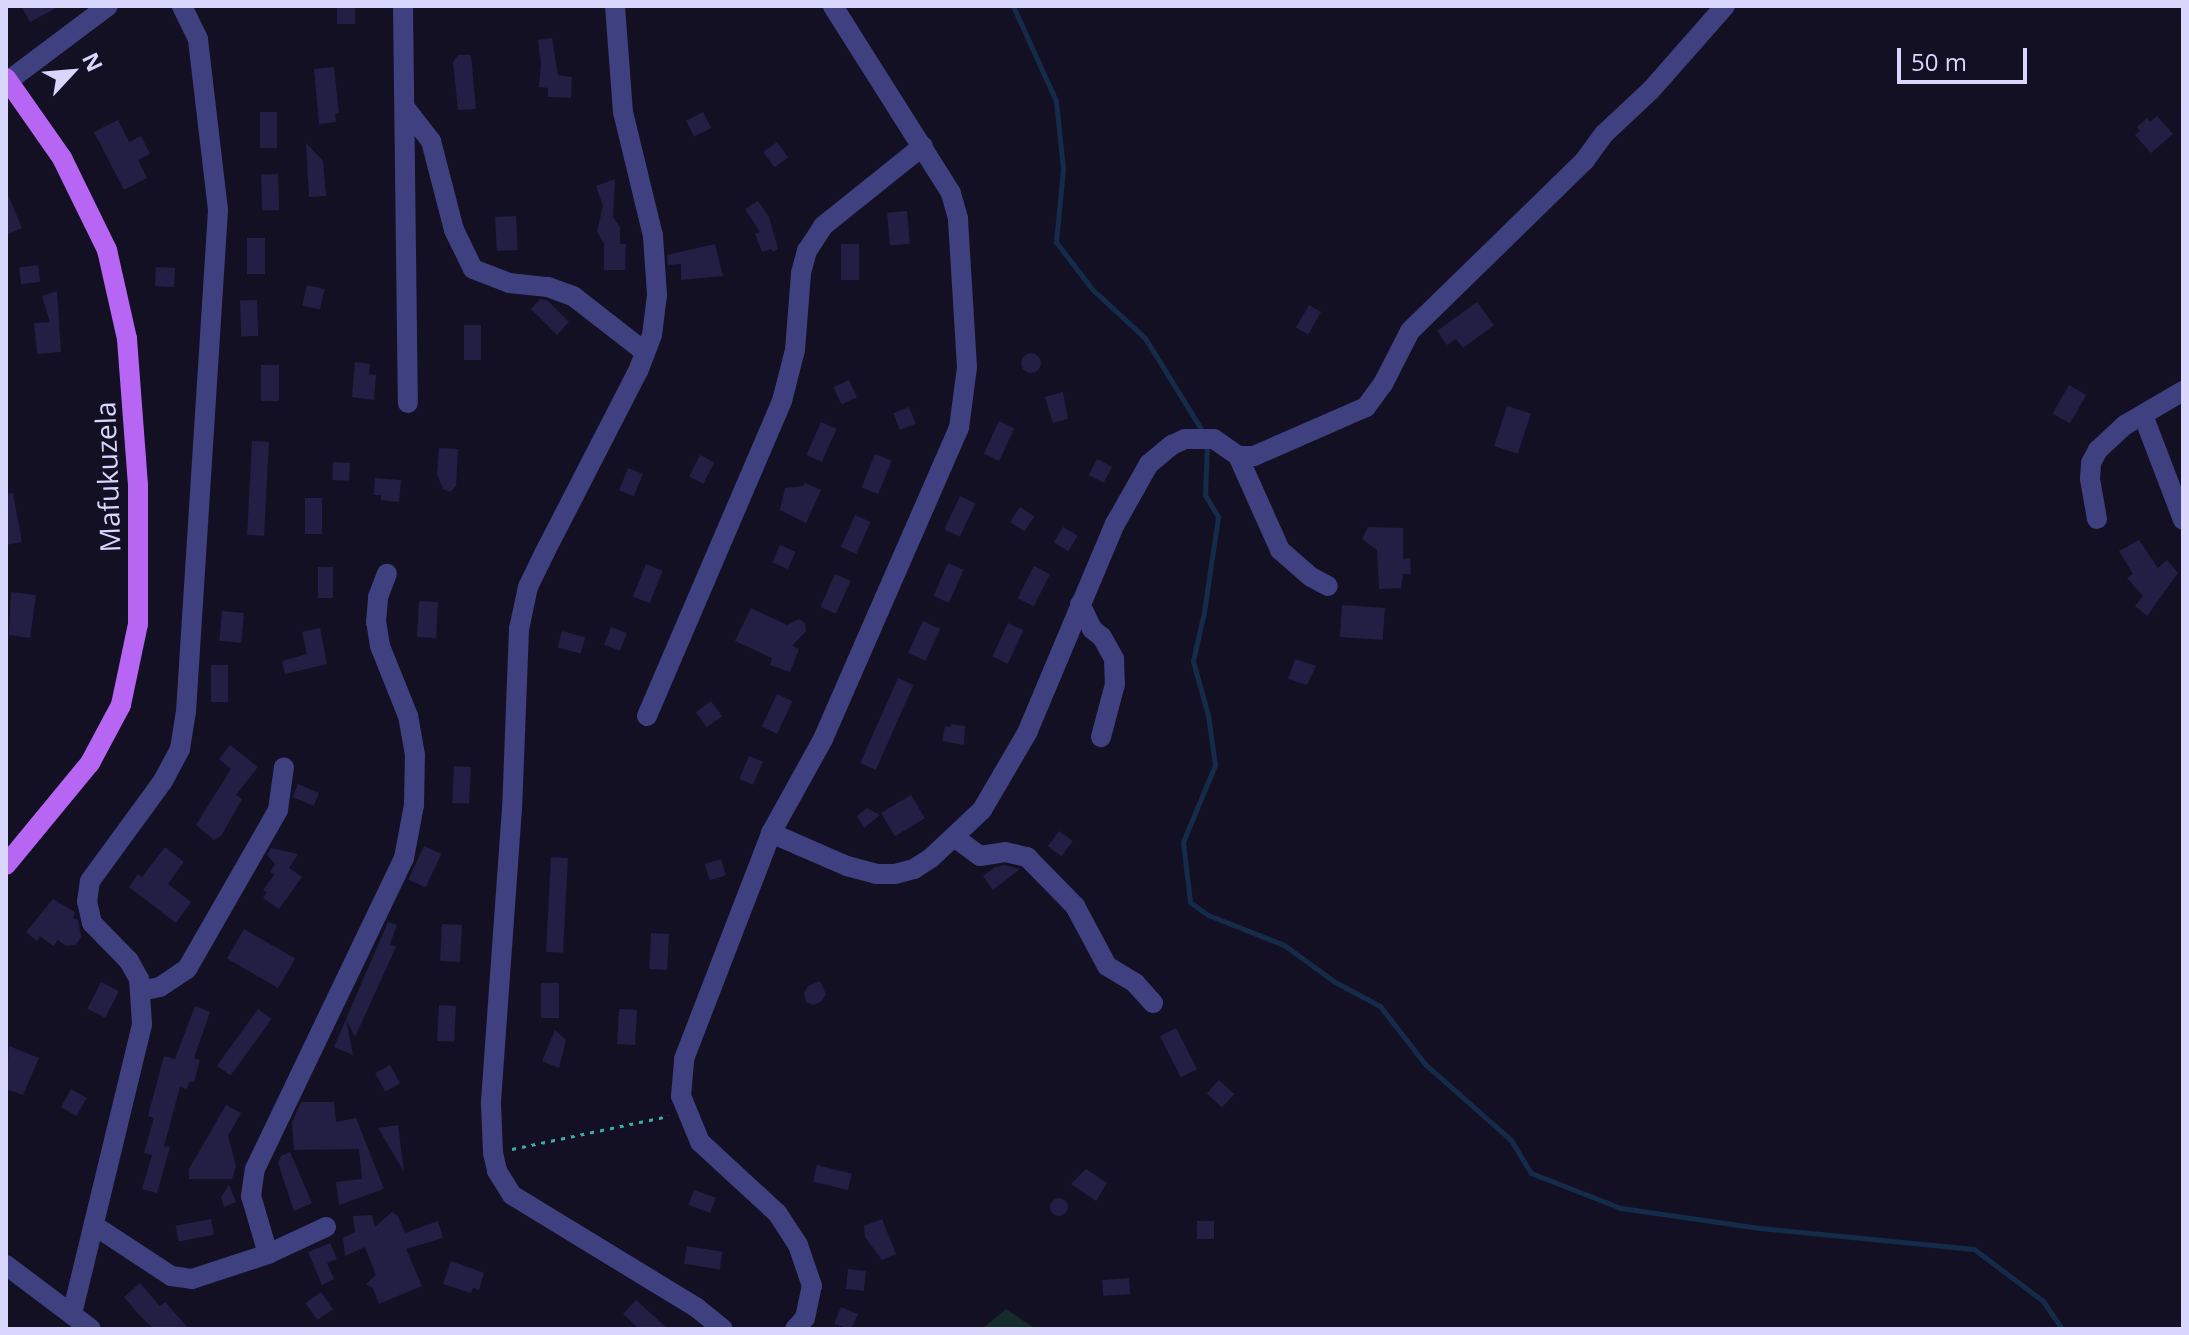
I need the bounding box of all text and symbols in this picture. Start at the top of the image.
north arrow [32,32,112,112]
scale bar [1901,32,2031,82]
text: 50 m [1911,45,1967,78]
text: N [76,47,111,76]
street label: Mafukuzela [88,401,126,553]

